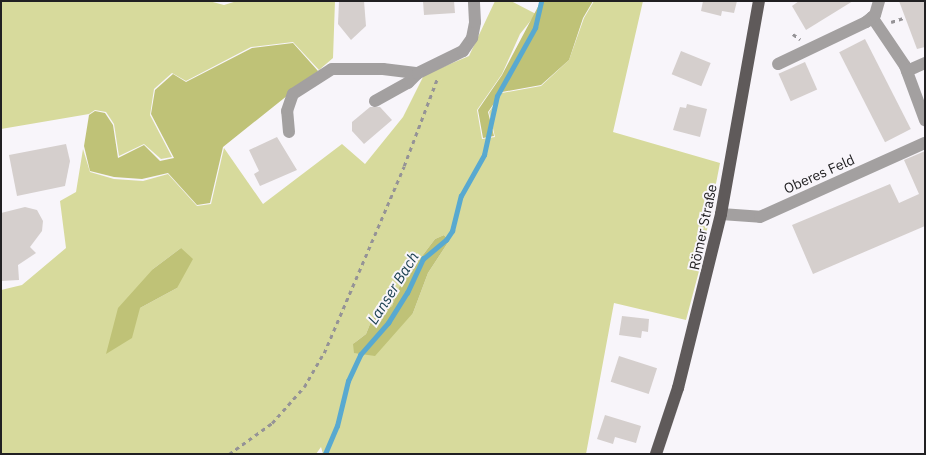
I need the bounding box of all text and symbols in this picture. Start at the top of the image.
street label: Oberes Feld [781,151,857,197]
street label: Römer Straße [686,183,720,271]
water label: Lanser Bach [364,249,422,327]

